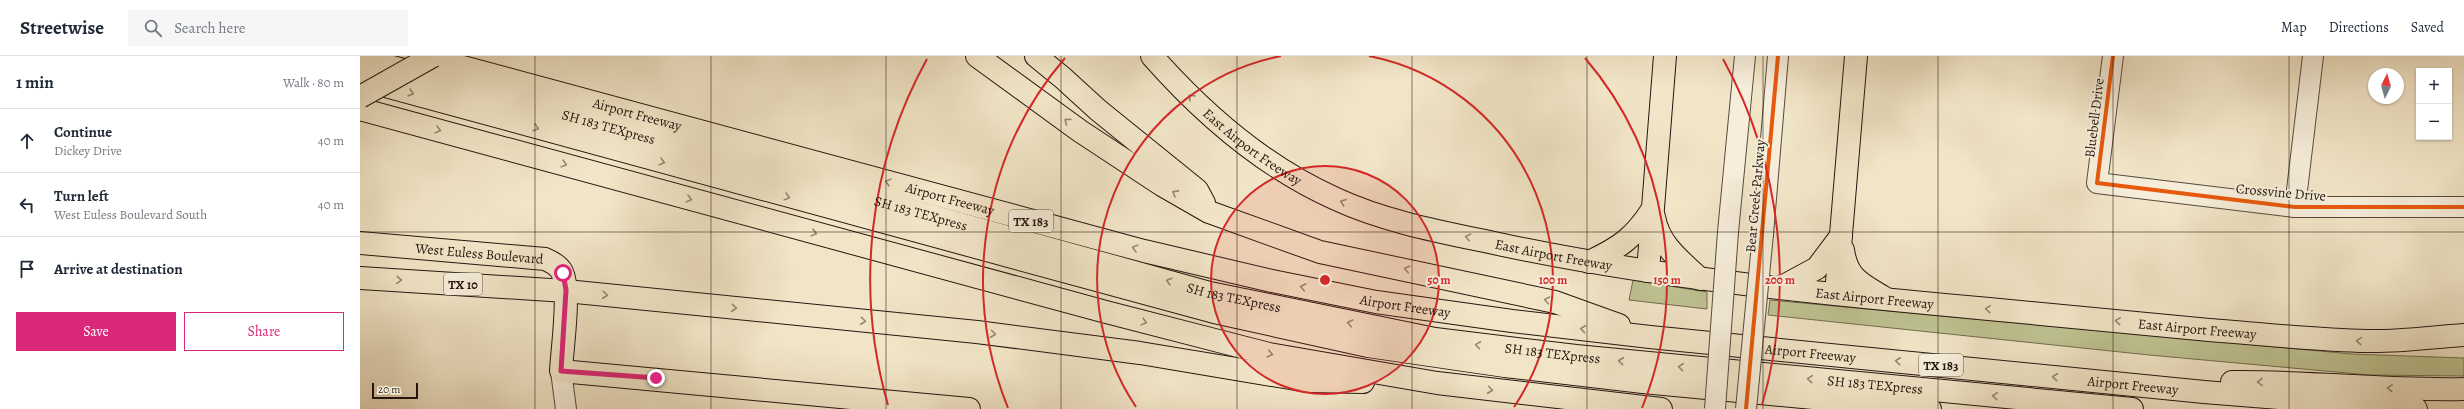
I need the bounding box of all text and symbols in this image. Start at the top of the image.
search box [128,10,408,46]
text: Streetwise [20,15,104,41]
icon: search [142,17,164,39]
text: Search here [174,18,245,38]
text: Map [2281,18,2307,37]
text: Directions [2329,18,2389,37]
text: Saved [2411,18,2444,37]
north arrow [2368,68,2404,104]
map controls [2416,68,2452,140]
button: + [2416,68,2452,104]
text: 1 min [16,71,54,94]
text: Walk · 80 m [283,74,344,91]
street label: Bluebell Drive [2080,77,2109,159]
one-way arrow [407,88,414,97]
street label: Airport Freeway [590,93,684,136]
one-way arrow [1188,94,1196,102]
street label: East Airport Freeway [1199,104,1306,190]
button: − [2416,104,2452,140]
street label: SH 183 TEXpress [560,105,657,149]
one-way arrow [1065,119,1072,126]
text: Continue [54,122,112,142]
one-way arrow [533,123,540,132]
one-way arrow [434,125,441,134]
icon: ahead [16,130,38,152]
text: 40 m [318,132,344,149]
street label: Bear Creek Parkway [1741,138,1770,253]
text: Dickey Drive [54,142,122,159]
one-way arrow [658,158,665,166]
one-way arrow [560,160,567,168]
one-way arrow [885,178,892,187]
street label: Airport Freeway [902,178,997,220]
street label: Crossvine Drive [2235,179,2327,206]
text: Turn left [54,186,109,206]
one-way arrow [1172,190,1180,197]
one-way arrow [784,192,790,200]
street label: SH 183 TEXpress [872,192,970,236]
icon: left [16,194,38,216]
one-way arrow [686,194,692,202]
text: 40 m [318,196,344,213]
one-way arrow [1340,199,1347,207]
text: West Euless Boulevard South [54,206,207,223]
road number: TX 183 [1009,210,1053,232]
one-way arrow [811,228,818,237]
one-way arrow [1465,234,1472,242]
street label: East Airport Freeway [1493,235,1614,275]
street label: West Euless Boulevard [414,239,545,269]
one-way arrow [1132,244,1139,253]
icon: arrive [16,258,38,280]
text: Arrive at destination [54,259,183,279]
route start [554,264,572,282]
one-way arrow [1404,265,1410,273]
text: 50 m [1427,272,1451,288]
text: 100 m [1539,272,1567,288]
text: 150 m [1653,272,1681,288]
text: 200 m [1765,272,1795,288]
road number: TX 10 [444,273,482,295]
centre of rings [1318,273,1332,287]
one-way arrow [396,276,402,285]
one-way arrow [1165,277,1172,286]
street label: SH 183 TEXpress [1184,278,1282,317]
one-way arrow [1300,283,1306,291]
street label: East Airport Freeway [1814,283,1935,314]
one-way arrow [602,290,608,299]
street label: Airport Freeway [1357,290,1452,322]
one-way arrow [1544,296,1551,304]
one-way arrow [731,303,737,312]
one-way arrow [1985,305,1991,314]
button: Save [16,312,176,351]
button: Share [184,312,344,351]
street label: East Airport Freeway [2137,314,2258,344]
one-way arrow [860,316,867,325]
one-way arrow [1140,317,1147,326]
one-way arrow [2115,317,2121,326]
one-way arrow [1347,319,1353,327]
one-way arrow [1580,325,1586,334]
one-way arrow [990,329,996,338]
one-way arrow [2356,337,2362,345]
street label: SH 183 TEXpress [1504,338,1601,368]
street label: Airport Freeway [1763,339,1858,367]
one-way arrow [1475,341,1481,350]
one-way arrow [1266,349,1273,358]
road number: TX 183 [1919,354,1963,376]
one-way arrow [1618,357,1624,366]
one-way arrow [1895,357,1901,366]
one-way arrow [1678,363,1684,372]
route end [647,369,665,387]
street label: SH 183 TEXpress [1826,371,1924,399]
street label: Airport Freeway [2086,371,2180,399]
one-way arrow [2052,373,2058,382]
one-way arrow [1807,375,1813,384]
one-way arrow [2257,378,2263,386]
scale bar [372,381,418,400]
text: 20 m [378,382,400,397]
one-way arrow [2387,383,2393,392]
one-way arrow [1487,385,1493,394]
one-way arrow [1992,392,1998,401]

